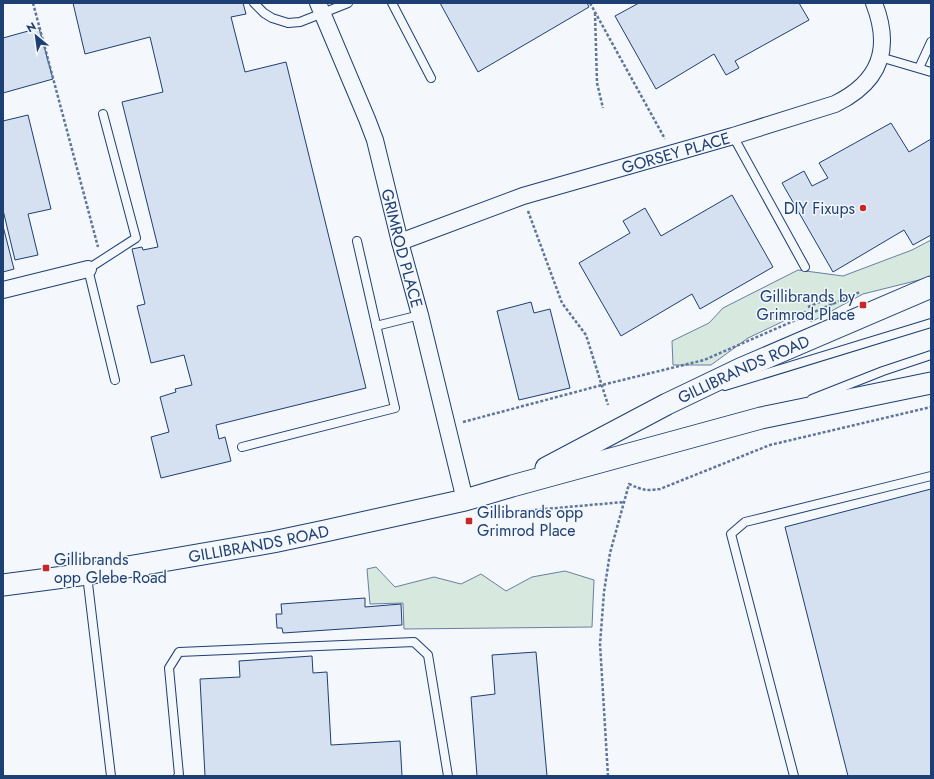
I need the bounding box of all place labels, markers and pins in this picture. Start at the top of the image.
place label: DIY Fixups [784,197,855,220]
marker: DIY Fixups [858,203,868,213]
place label: Gillibrands by Grimrod Place [757,285,856,326]
marker: Gillibrands by Grimrod Place [858,300,868,310]
place label: Gillibrands opp Grimrod Place [477,501,583,542]
marker: Gillibrands opp Grimrod Place [464,516,474,526]
place label: Gillibrands opp Glebe Road [54,548,167,589]
marker: Gillibrands opp Glebe Road [41,563,51,573]

